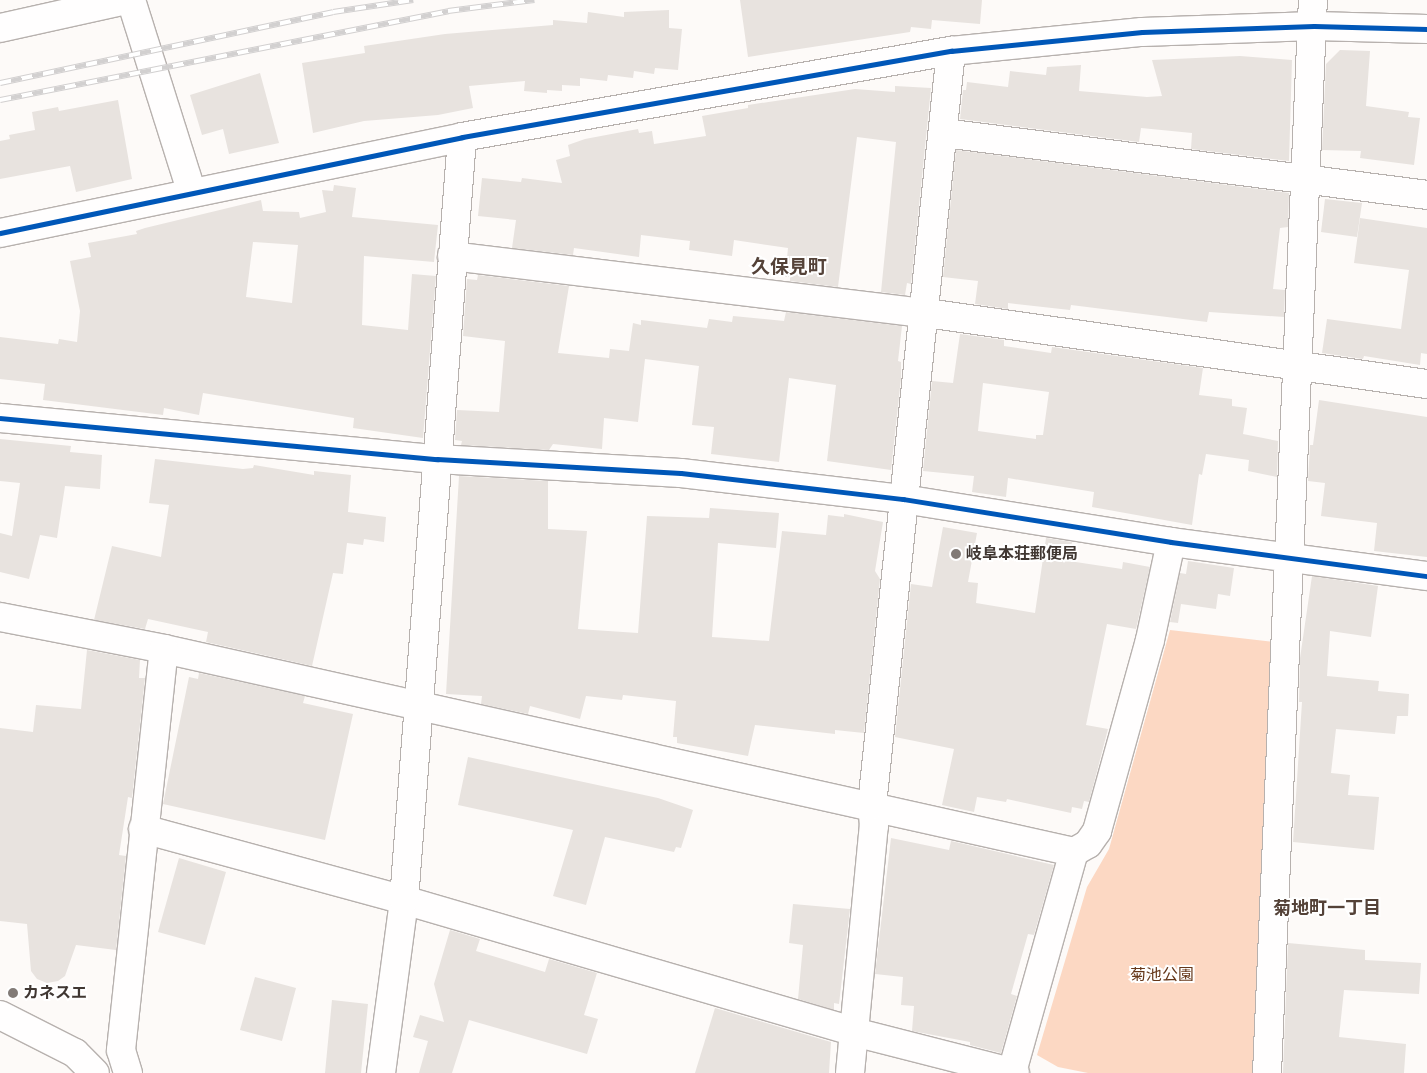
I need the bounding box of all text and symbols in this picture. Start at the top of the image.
district label: 久保見町 [751,256,827,278]
place label: 岐阜本荘郵便局 [966,544,1078,564]
marker: 岐阜本荘郵便局 [950,548,962,560]
district label: 菊地町一丁目 [1273,897,1381,919]
park label: 菊池公園 [1130,965,1194,985]
place label: カネスエ [23,983,87,1003]
marker: カネスエ [7,987,19,999]

